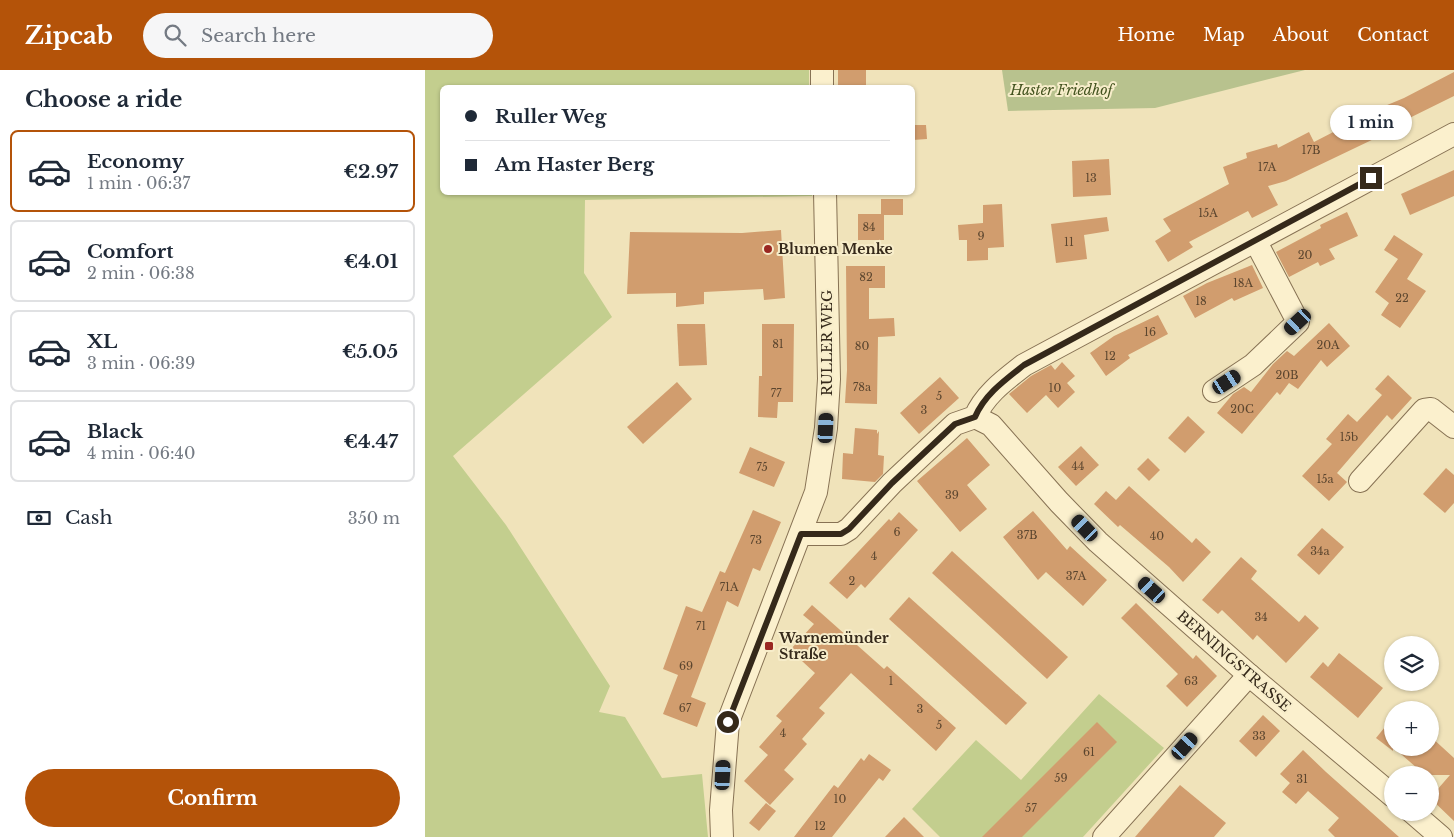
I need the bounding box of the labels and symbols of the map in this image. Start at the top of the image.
park label: Haster Friedhof [1009,81,1115,99]
callout: 1 min [1330,106,1412,140]
house number: 17B [1302,143,1320,157]
house number: 17A [1258,160,1277,174]
route end [1360,167,1382,189]
house number: 13 [1085,171,1097,185]
house number: 15A [1198,206,1218,220]
house number: 84 [862,220,876,234]
house number: 9 [977,229,985,243]
house number: 11 [1064,235,1074,249]
place label: Blumen Menke [778,240,893,258]
marker: Blumen Menke [762,243,774,255]
house number: 20 [1298,248,1312,262]
house number: 82 [859,270,873,284]
house number: 18A [1233,276,1254,290]
street label: RULLER WEG [818,290,836,396]
house number: 22 [1395,291,1409,305]
house number: 18 [1195,294,1207,308]
car [1281,306,1314,338]
house number: 16 [1144,325,1156,339]
house number: 81 [772,337,784,351]
house number: 20A [1317,338,1340,352]
house number: 80 [855,339,869,353]
house number: 12 [1104,349,1116,363]
car [1210,368,1243,396]
house number: 20B [1275,368,1299,382]
house number: 78a [853,380,872,394]
house number: 10 [1049,381,1062,395]
house number: 77 [770,386,782,400]
house number: 5 [936,389,942,403]
house number: 20C [1230,402,1254,416]
house number: 3 [921,403,928,417]
car [817,413,834,443]
house number: 15b [1340,430,1358,444]
house number: 44 [1072,459,1084,473]
house number: 75 [756,460,768,474]
house number: 15a [1316,472,1335,486]
house number: 39 [945,488,959,502]
car [1069,512,1100,544]
house number: 6 [893,525,901,539]
house number: 37B [1017,528,1037,542]
house number: 40 [1150,529,1164,543]
house number: 73 [750,533,762,547]
house number: 34a [1310,544,1331,558]
house number: 4 [871,549,877,563]
house number: 37A [1066,569,1087,583]
house number: 2 [849,574,856,588]
car [1135,574,1168,606]
house number: 71A [720,580,739,594]
street label: BERNINGSTRASSE [1173,607,1295,715]
house number: 34 [1254,610,1268,624]
house number: 71 [696,619,706,633]
place label: Warnemünder Straße [778,629,889,663]
marker: Warnemünder Straße [763,640,775,652]
house number: 69 [679,659,693,673]
house number: 1 [889,674,894,688]
house number: 63 [1184,674,1198,688]
house number: 67 [679,701,692,715]
house number: 3 [917,702,924,716]
route start [717,711,739,733]
house number: 5 [936,718,942,732]
house number: 4 [780,726,786,740]
house number: 33 [1252,729,1266,743]
car [1169,730,1200,762]
house number: 61 [1083,745,1095,759]
car [714,760,731,790]
house number: 59 [1054,771,1068,785]
house number: 31 [1296,772,1308,786]
house number: 10 [834,792,847,806]
house number: 57 [1025,801,1037,815]
house number: 12 [814,819,826,833]

